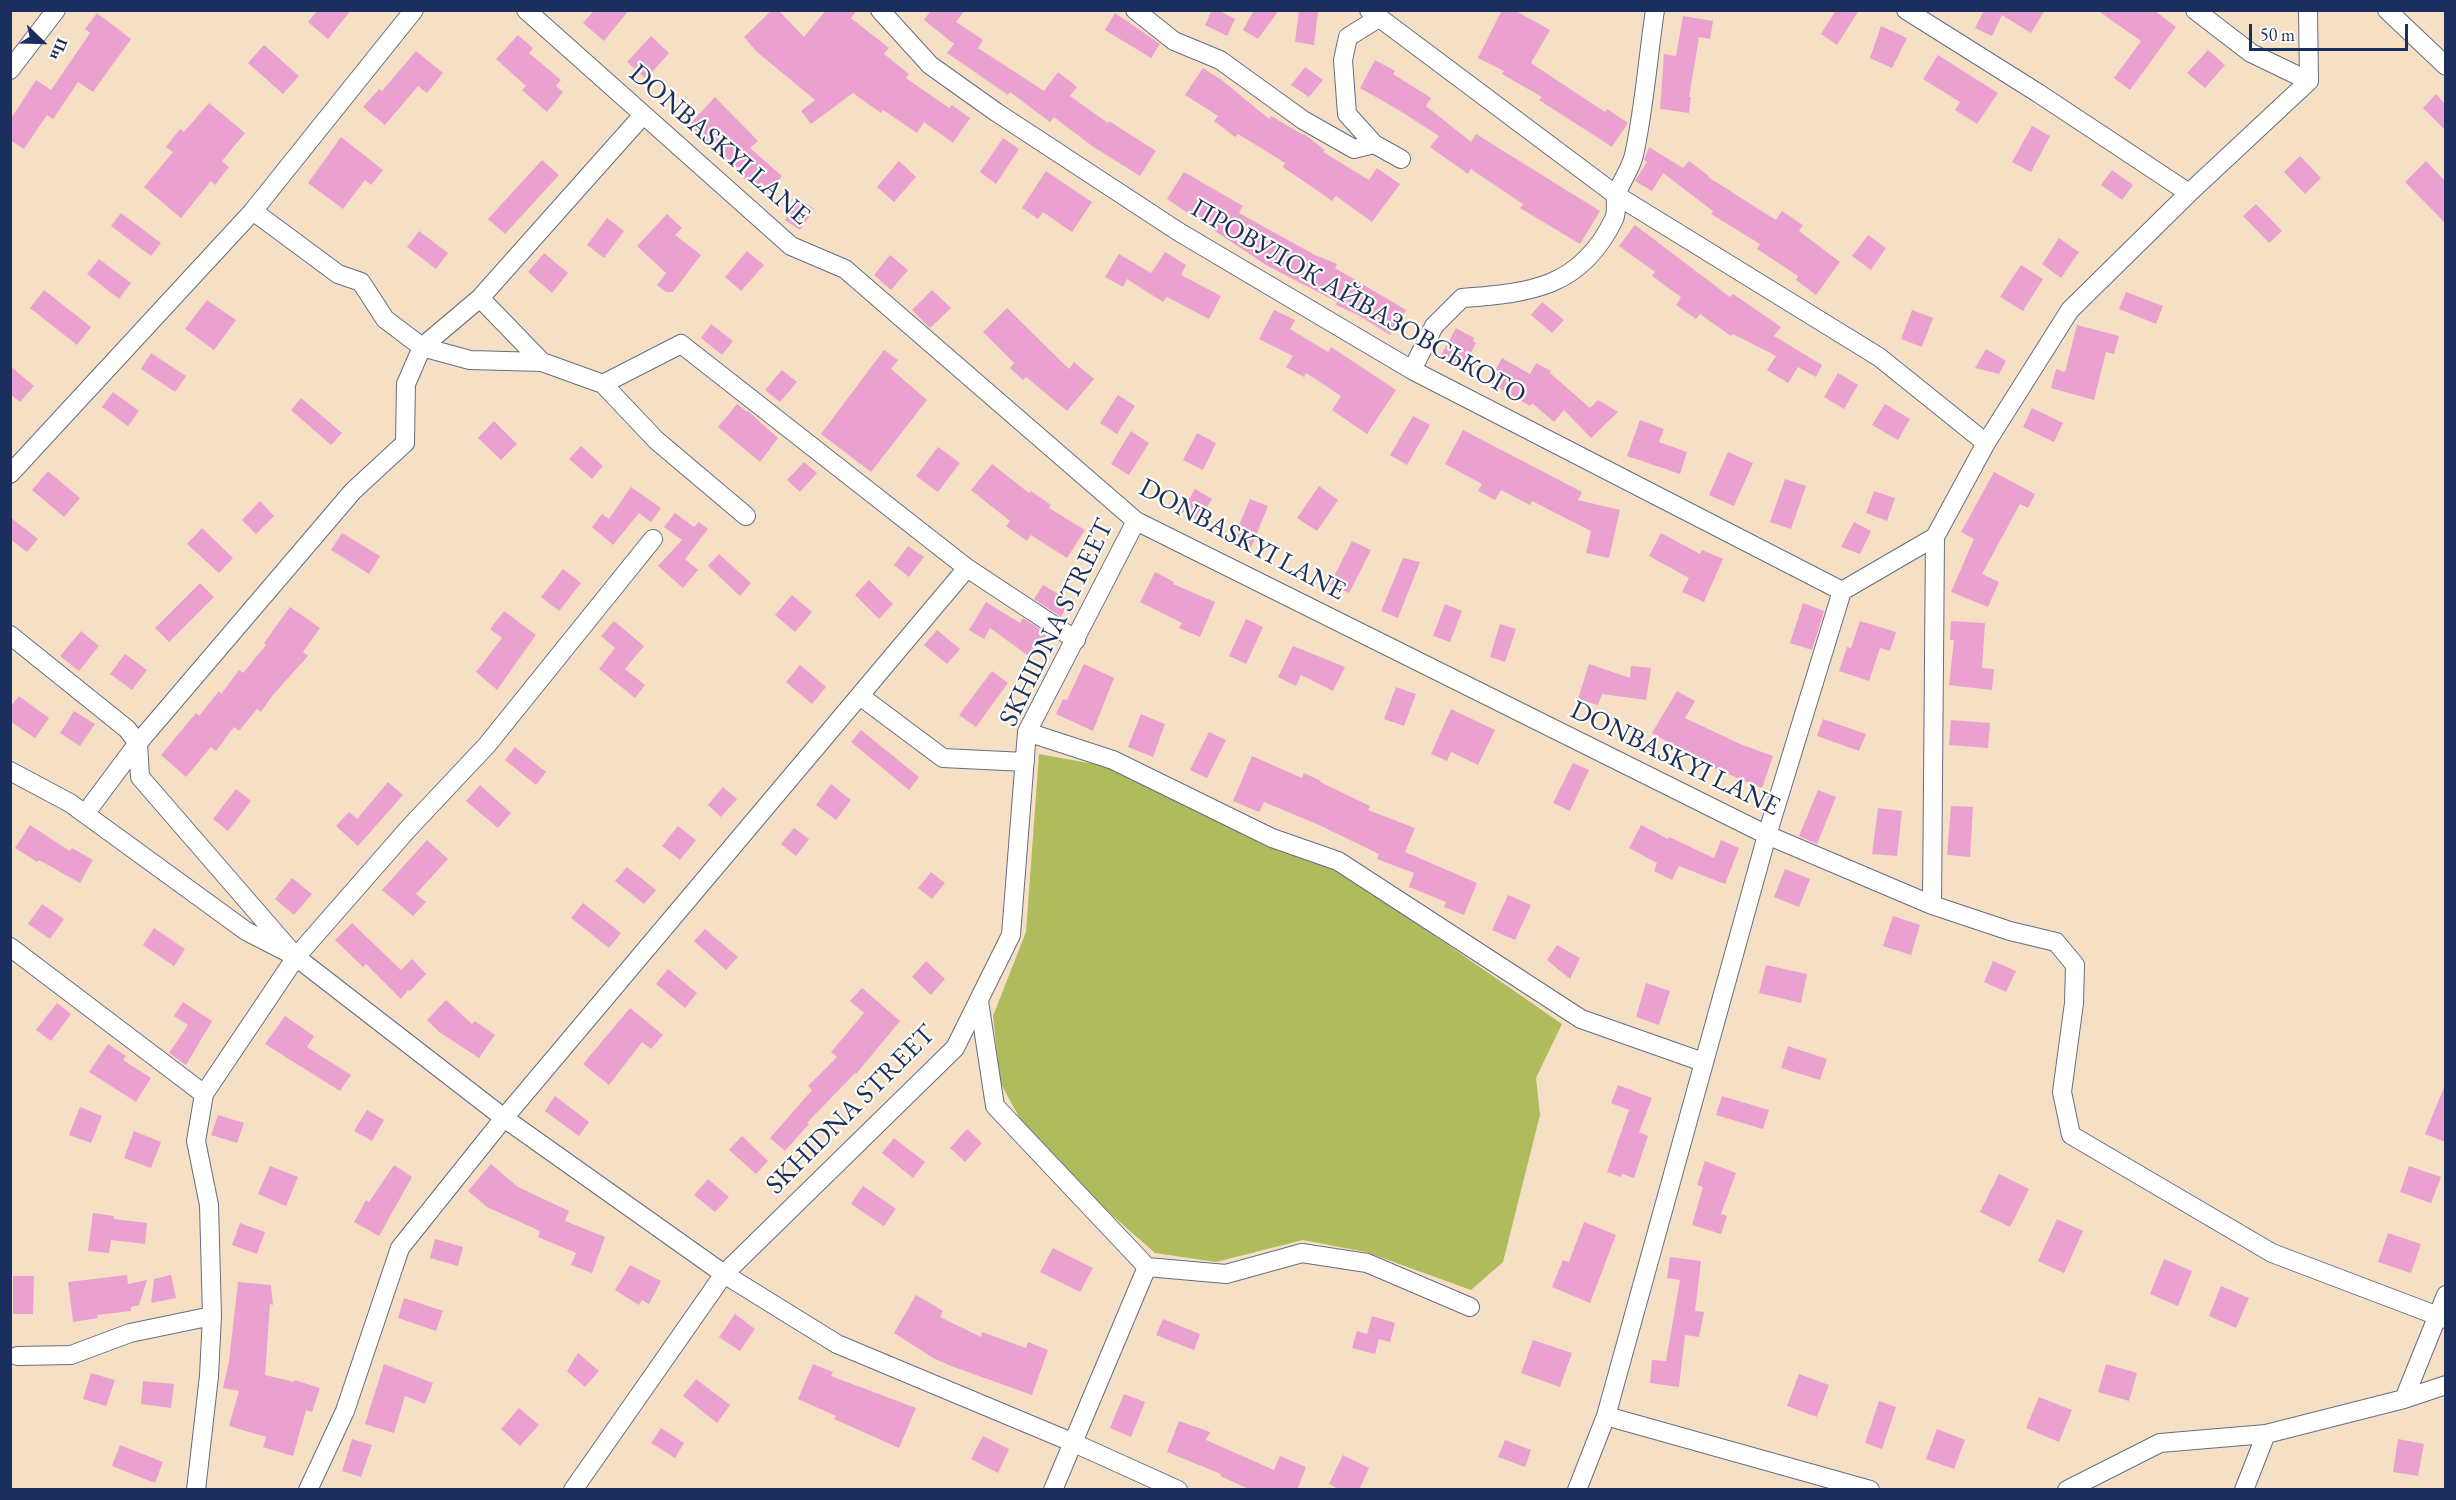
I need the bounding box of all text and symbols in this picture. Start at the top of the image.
north arrow [12,12,72,72]
scale bar [2252,12,2411,50]
text: 50 m [2260,23,2295,46]
text: Пн [45,35,73,63]
street label: DONBASKYI LANE [622,58,816,232]
street label: ПРОВУЛОК АЙВАЗОВСЬКОГО [1184,192,1532,412]
street label: DONBASKYI LANE [1133,472,1351,608]
street label: SKHIDNA STREET [993,514,1121,732]
street label: DONBASKYI LANE [1565,694,1785,824]
street label: SKHIDNA STREET [760,1019,942,1201]

